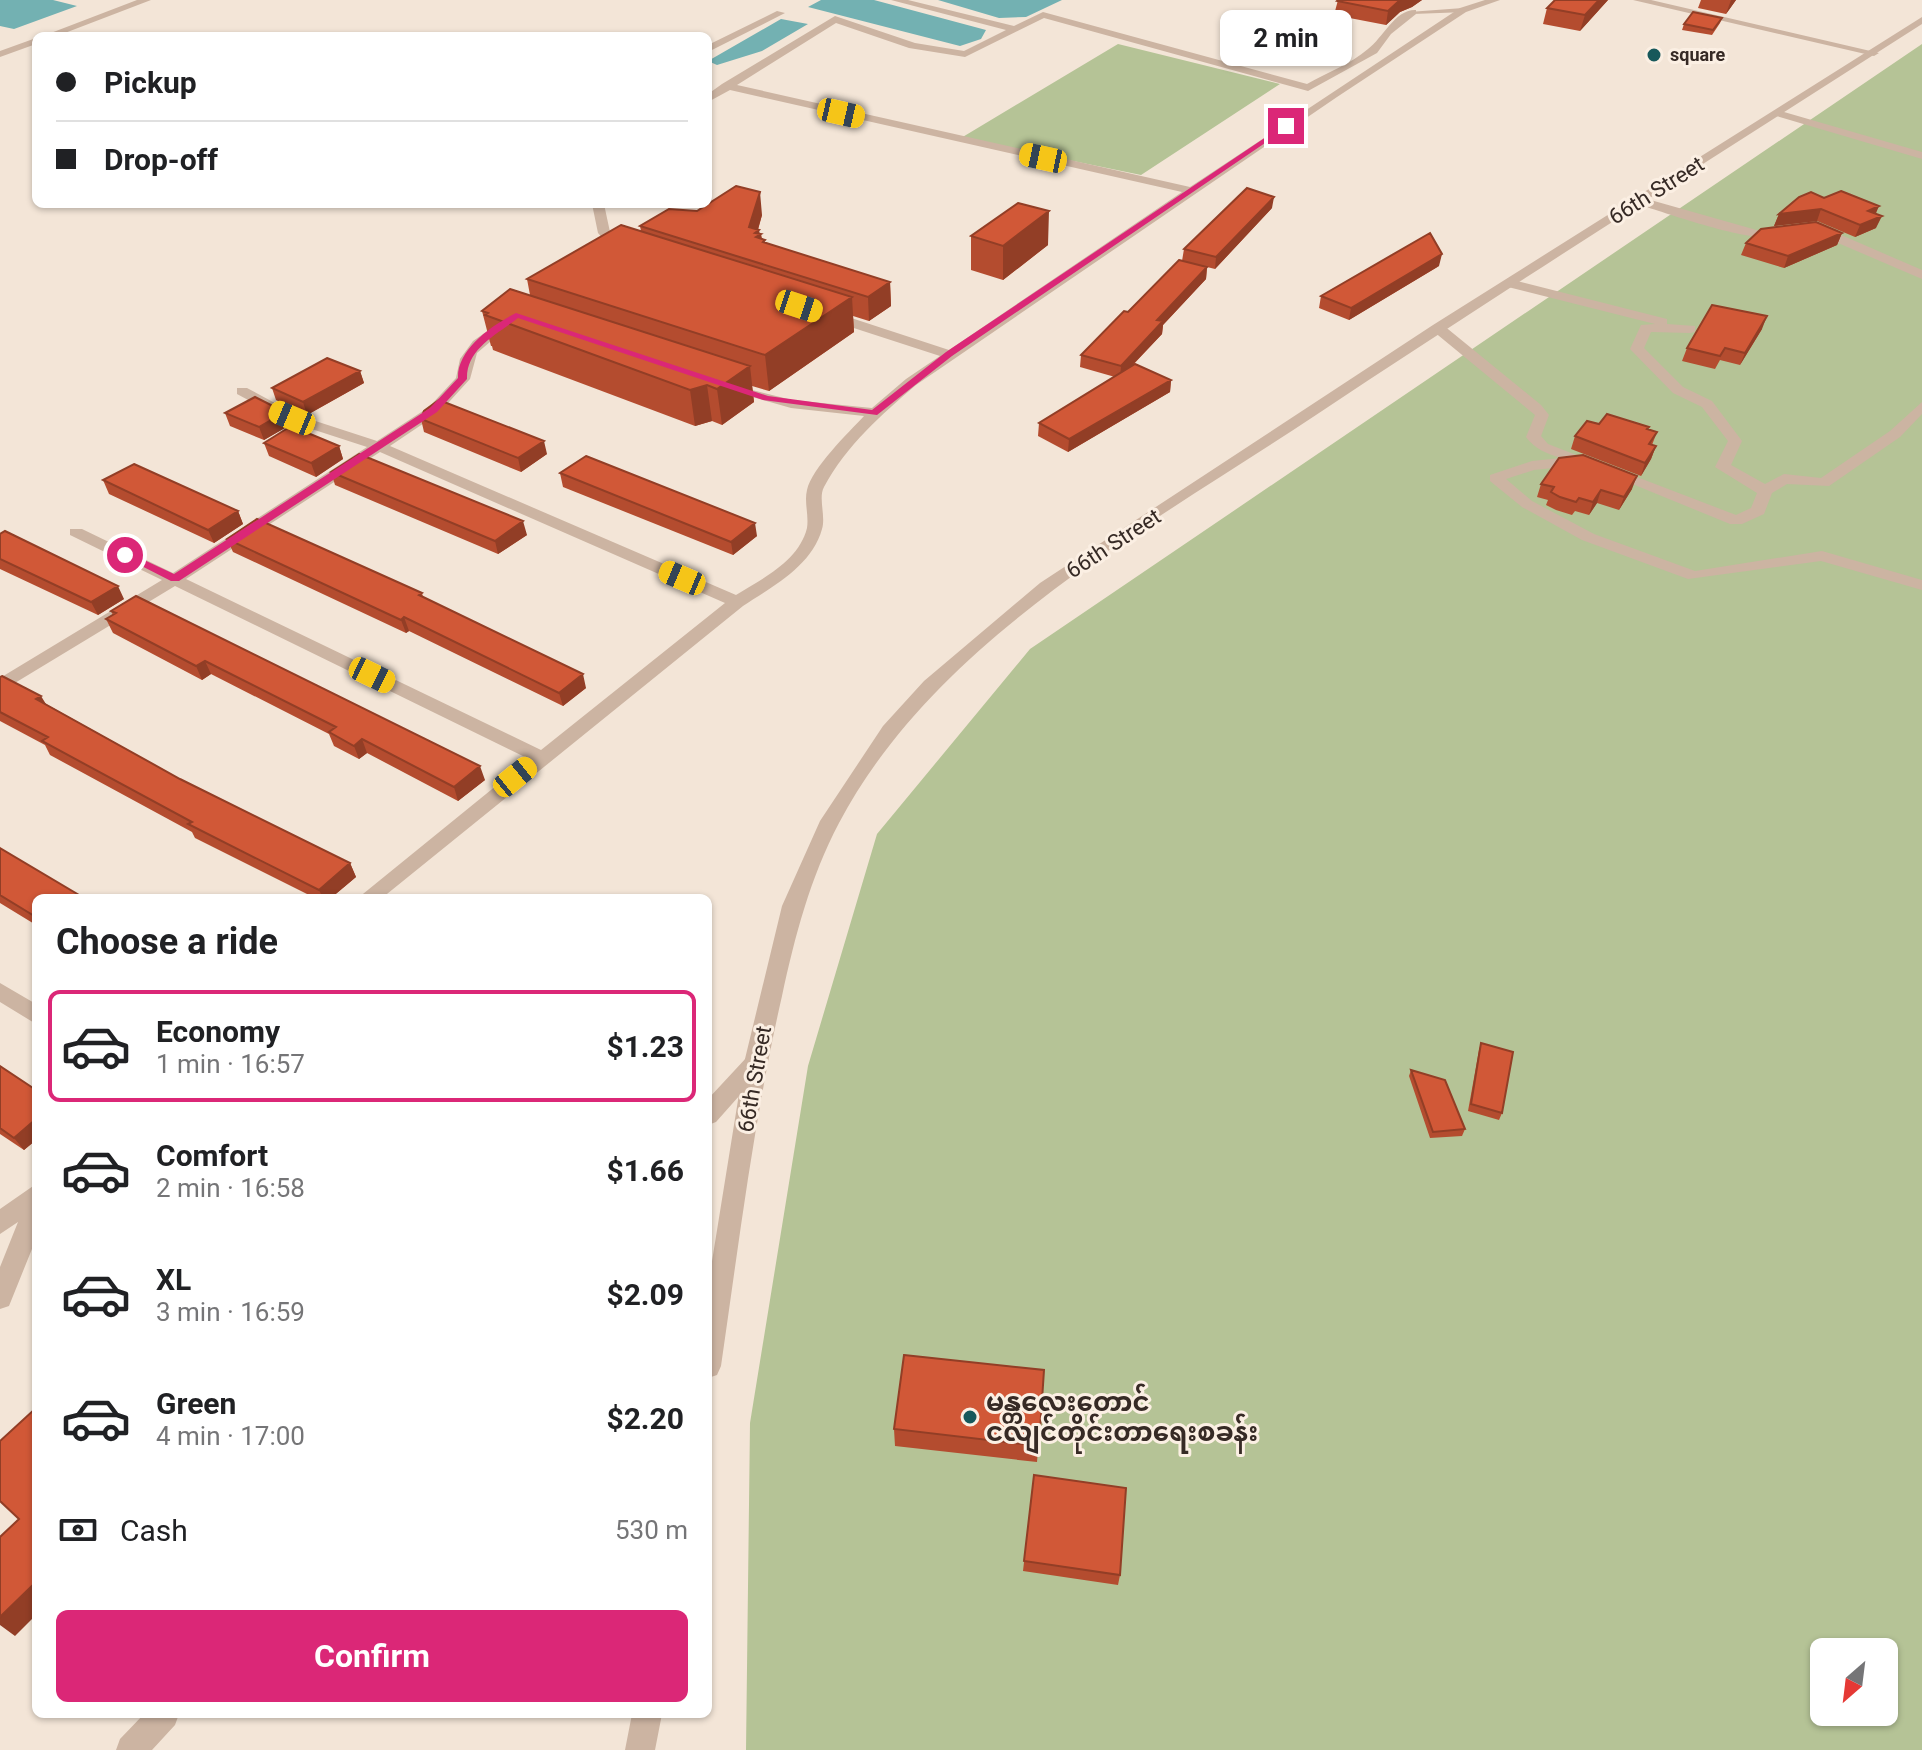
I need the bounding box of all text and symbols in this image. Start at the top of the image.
callout: 2 min [1220,10,1352,66]
text: 2 min [1253,23,1319,53]
place label: square [1670,44,1726,65]
marker: square [1645,46,1663,64]
text: Pickup [104,65,197,100]
car [815,96,867,130]
route end [1268,108,1304,144]
car [1017,141,1069,175]
text: Drop-off [104,142,218,177]
street label: 66th Street [1604,151,1708,230]
car [772,287,826,325]
car [265,398,319,438]
street label: 66th Street [1061,504,1165,583]
route start [107,537,143,573]
car [655,558,709,598]
car [345,654,399,696]
car [489,753,541,801]
text: Choose a ride [56,921,278,963]
icon: car [60,1010,132,1082]
text: Economy [156,1014,280,1049]
street label: 66th Street [733,1024,776,1134]
text: $1.23 [606,1029,684,1064]
text: 1 min · 16:57 [156,1049,305,1079]
icon: car [60,1134,132,1206]
text: Comfort [156,1138,268,1173]
text: $1.66 [606,1153,684,1188]
text: 2 min · 16:58 [156,1173,305,1203]
icon: car [60,1258,132,1330]
text: XL [156,1262,191,1297]
text: $2.09 [606,1277,684,1312]
text: 3 min · 16:59 [156,1297,305,1327]
icon: car [60,1382,132,1454]
place label: မန္တလေးတောင် ငလျင်တိုင်းတာရေးစခန်း [986,1383,1258,1454]
text: Green [156,1386,236,1421]
text: $2.20 [606,1401,684,1436]
marker: မန္တလေးတောင် ငလျင်တိုင်းတာရေးစခန်း [961,1408,979,1426]
text: 4 min · 17:00 [156,1421,305,1451]
icon: cash [56,1508,100,1552]
text: Cash [120,1513,188,1548]
text: 530 m [615,1515,688,1545]
button: Confirm [56,1610,688,1702]
north arrow [1810,1638,1898,1726]
map controls [1810,1638,1898,1726]

